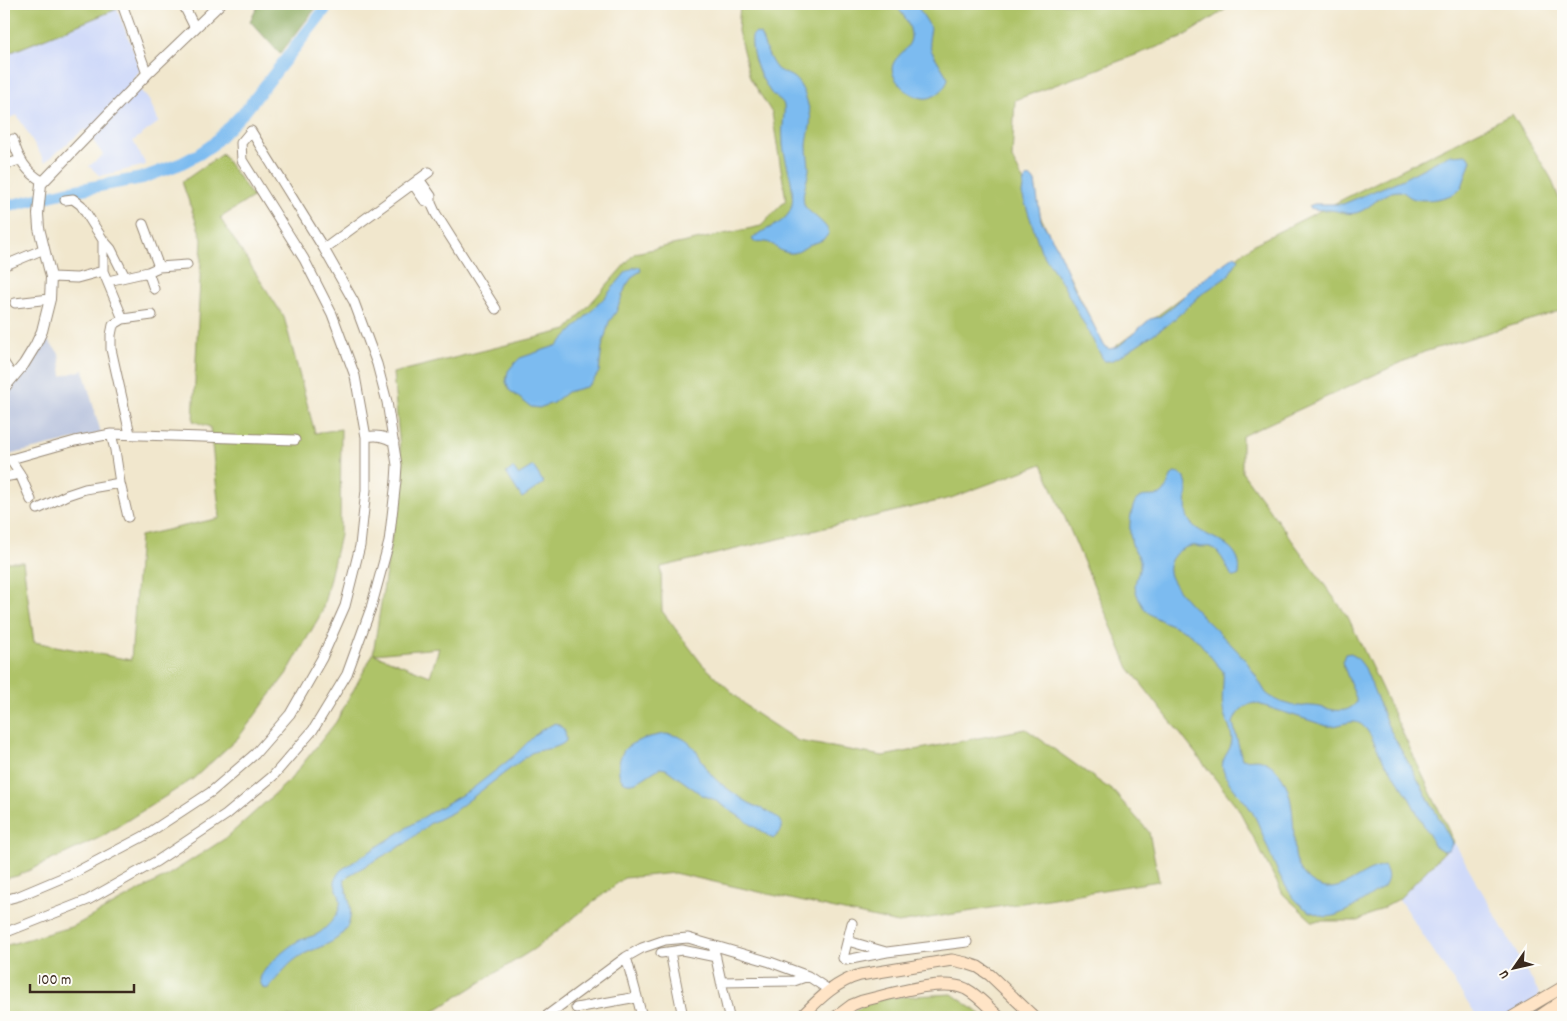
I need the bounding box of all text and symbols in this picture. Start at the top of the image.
north arrow [1490,944,1540,994]
scale bar [30,961,134,993]
text: U [1495,966,1515,983]
text: 100 m [38,970,71,992]

